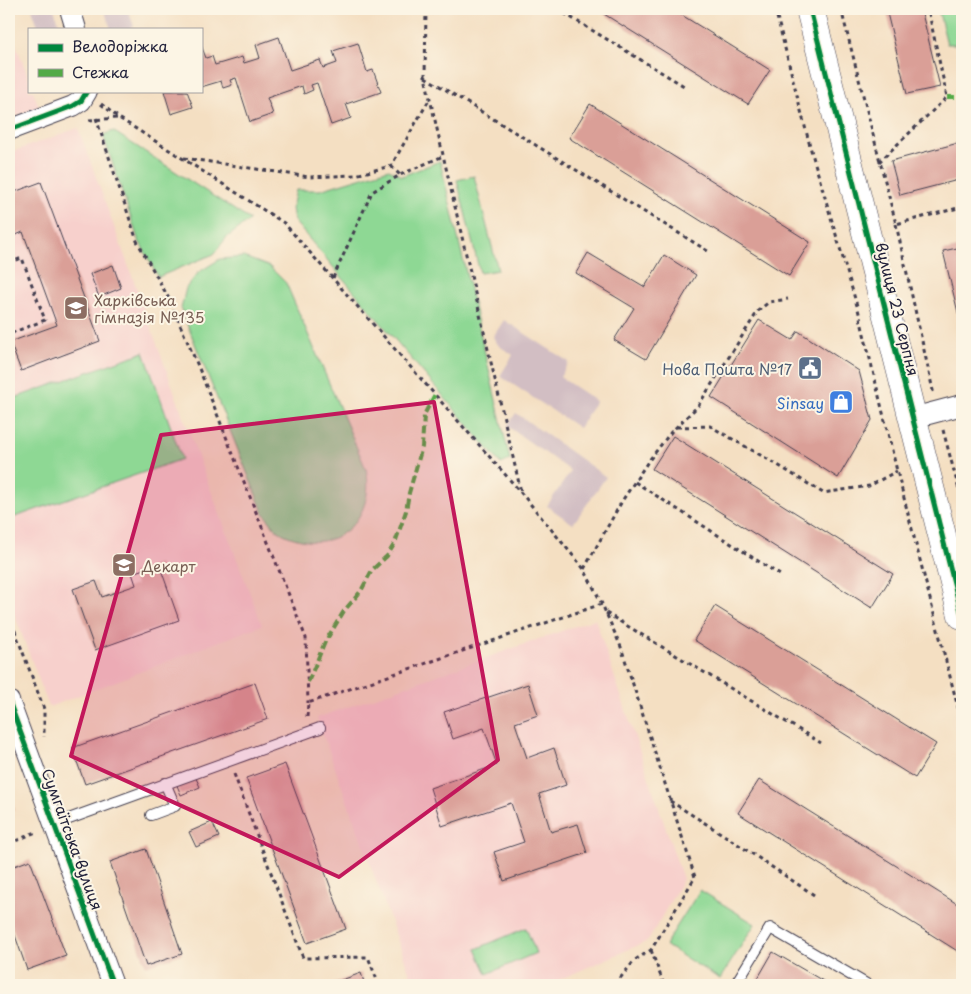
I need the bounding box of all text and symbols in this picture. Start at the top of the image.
legend [28,28,202,92]
text: Велодоріжка [72,34,168,57]
text: Стежка [72,60,129,83]
street label: вулиця 23 Серпня [870,240,926,378]
place label: Харківська гімназія №135 [94,288,204,328]
school or university icon: Харківська гімназія №135 [63,295,89,321]
public building icon: Нова Пошта №17 [797,355,823,381]
place label: Нова Пошта №17 [662,357,792,380]
shop icon: Sinsay [828,389,854,415]
place label: Sinsay [777,391,824,414]
school or university icon: Декарт [111,552,137,578]
place label: Декарт [141,554,197,577]
street label: Сумгаїтська вулиця [37,765,109,913]

